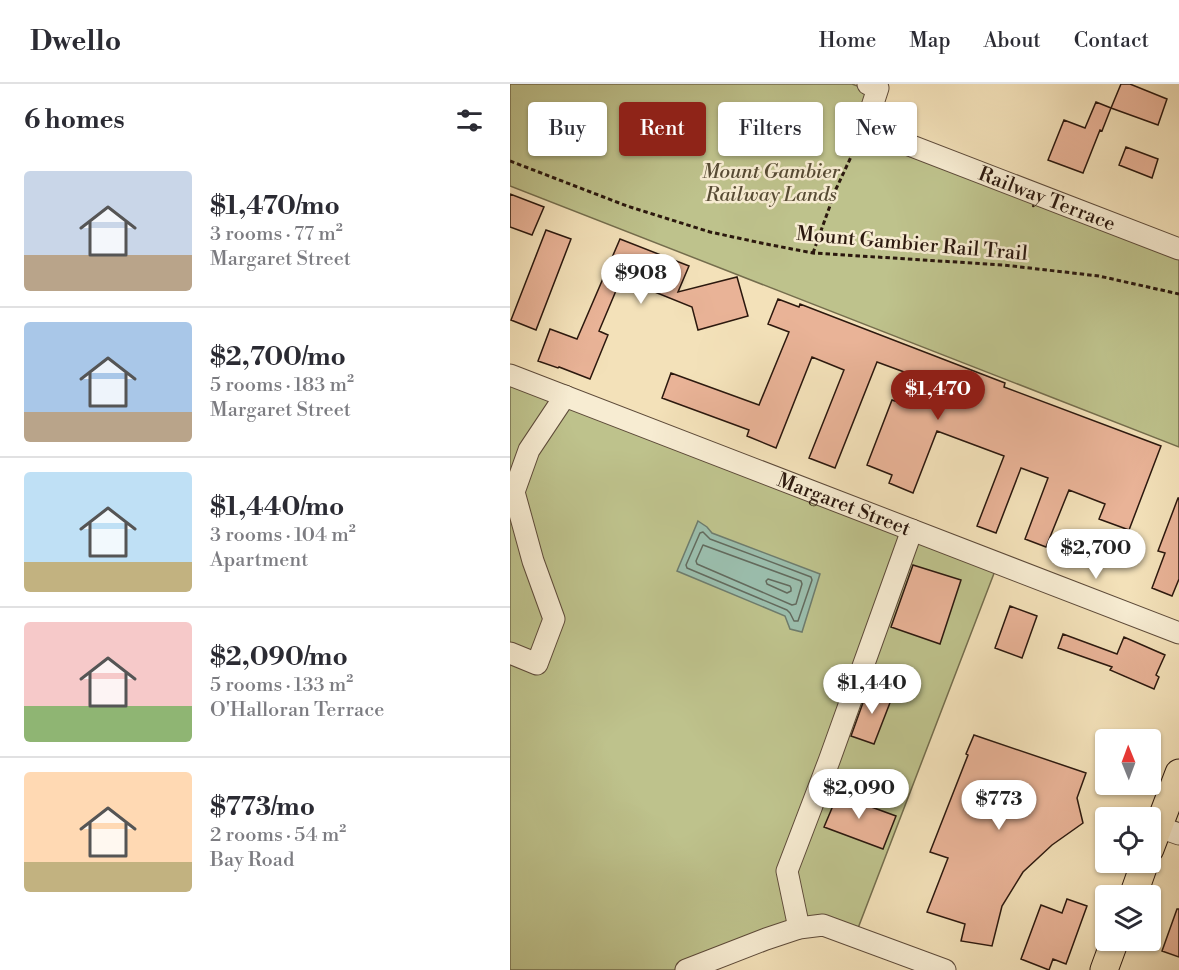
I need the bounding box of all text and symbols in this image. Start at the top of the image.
text: Dwello [30,24,121,59]
text: Home [819,28,876,54]
text: Map [909,28,951,54]
text: About [984,28,1041,54]
text: Contact [1074,28,1149,54]
chip: Buy [528,102,607,156]
chip: Rent [619,102,706,156]
chip: Filters [718,102,823,156]
chip: New [835,102,917,156]
text: 6 homes [24,104,125,136]
icon: filters [453,104,486,137]
park label: Mount Gambier Railway Lands [702,160,841,208]
street label: Railway Terrace [974,162,1119,237]
text: $1,470/mo [210,190,340,222]
icon: home [72,195,144,267]
text: 3 rooms · 77 m² [210,222,343,247]
street label: Mount Gambier Rail Trail [795,222,1029,267]
text: Margaret Street [210,247,351,272]
pin: $908 [605,254,677,305]
text: $908 [615,261,667,286]
text: $2,700/mo [210,341,346,373]
icon: home [72,346,144,418]
pin: $1,470 [889,370,987,421]
text: 5 rooms · 183 m² [210,373,354,398]
text: $1,470 [905,377,971,402]
text: Margaret Street [210,398,351,423]
street label: Margaret Street [773,468,914,542]
text: $1,440/mo [210,491,344,523]
icon: home [72,496,144,568]
text: 3 rooms · 104 m² [210,523,356,548]
pin: $2,700 [1047,529,1145,580]
text: $2,700 [1061,536,1131,561]
text: Apartment [210,548,308,573]
text: $2,090/mo [210,641,348,673]
icon: home [72,646,144,718]
pin: $1,440 [823,664,921,715]
text: $1,440 [837,671,907,696]
text: 5 rooms · 133 m² [210,673,353,698]
text: O'Halloran Terrace [210,698,384,723]
north arrow [1095,729,1161,795]
map controls [1095,729,1161,951]
pin: $2,090 [810,769,908,820]
text: $2,090 [823,776,895,801]
pin: $773 [963,780,1035,831]
text: $773 [975,787,1023,812]
text: $773/mo [210,791,315,823]
icon: home [72,796,144,868]
button: locate [1095,807,1161,873]
text: 2 rooms · 54 m² [210,823,346,848]
text: Bay Road [210,848,294,873]
button: layers [1095,885,1161,951]

